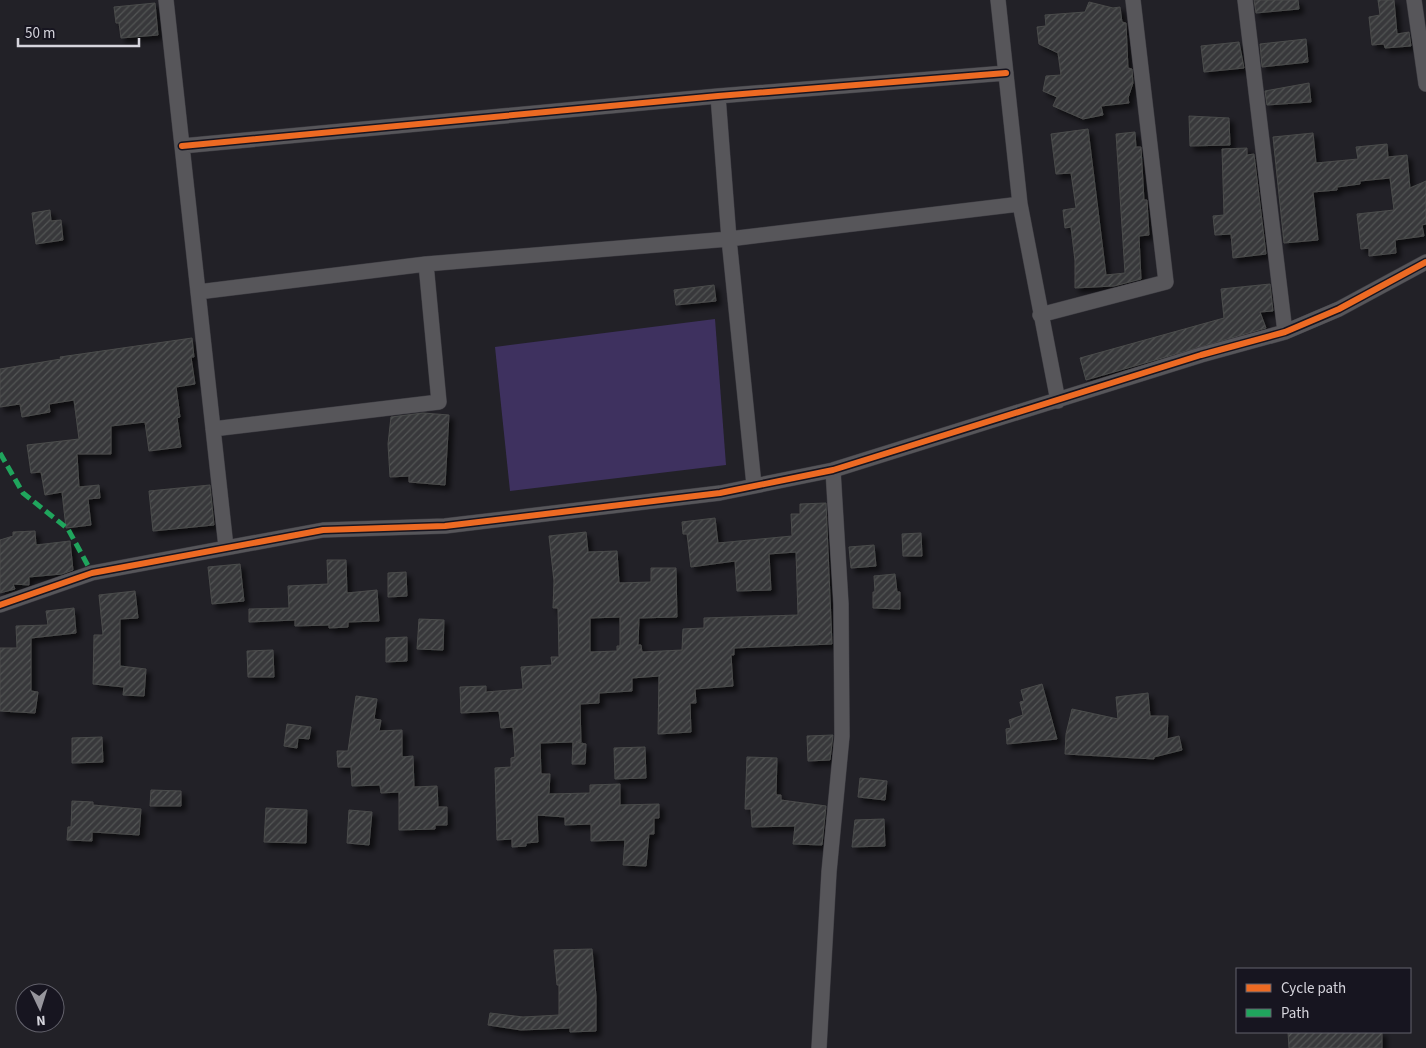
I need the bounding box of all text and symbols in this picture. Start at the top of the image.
scale bar [18,15,139,47]
text: 50 m [25,23,55,44]
legend [1236,968,1411,1033]
text: Cycle path [1281,978,1346,999]
north arrow [15,983,65,1033]
text: Path [1281,1003,1309,1024]
text: N [35,1010,46,1030]

